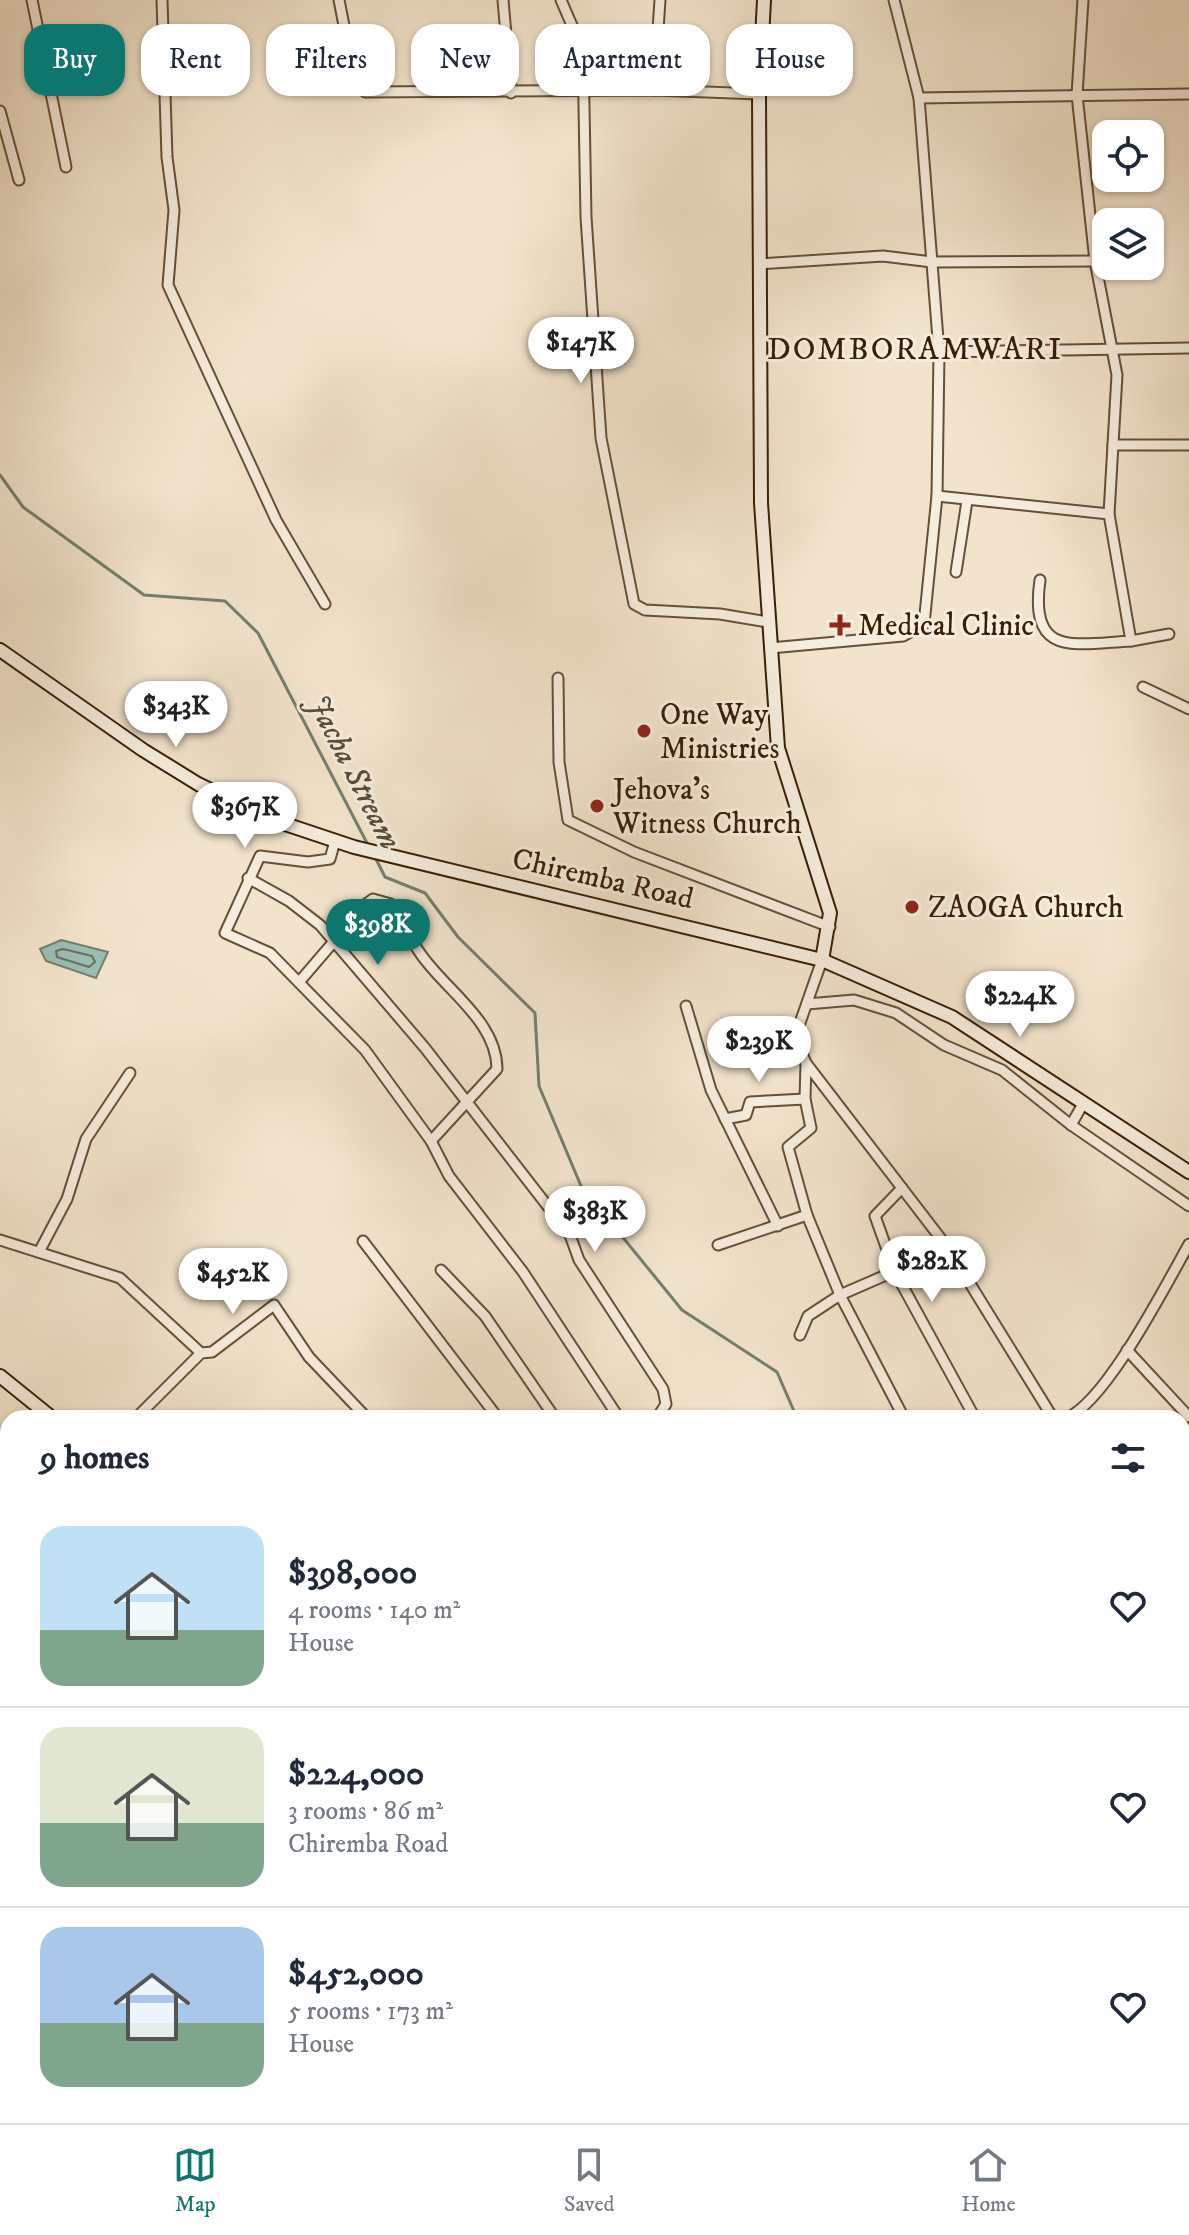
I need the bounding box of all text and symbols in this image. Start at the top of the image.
chip: Buy [24,24,125,96]
chip: Rent [141,24,250,96]
chip: Filters [266,24,395,96]
chip: New [411,24,519,96]
chip: Apartment [535,24,710,96]
chip: House [726,24,853,96]
map controls [1092,120,1164,280]
button: locate [1092,120,1164,192]
button: layers [1092,208,1164,280]
pin: $147K [525,317,637,385]
text: $147K [546,326,616,359]
district label: DOMBORAMWARI [767,330,1063,370]
place label: Medical Clinic [858,608,1034,645]
marker: Medical Clinic [829,614,851,636]
pin: $343K [120,681,232,749]
water label: Jacha Stream [297,687,410,857]
text: $343K [143,690,209,723]
place label: One Way Ministries [660,697,780,768]
marker: One Way Ministries [635,722,653,740]
place label: Jehova's Witness Church [610,772,802,843]
pin: $367K [189,782,301,850]
text: $367K [210,791,280,824]
marker: Jehova's Witness Church [588,797,606,815]
street label: Chiremba Road [508,841,697,918]
place label: ZAOGA Church [928,890,1124,927]
marker: ZAOGA Church [903,898,921,916]
pin: $398K [322,899,434,967]
text: $398K [344,908,412,941]
pin: $224K [964,971,1076,1039]
text: $224K [984,980,1056,1013]
pin: $239K [703,1016,815,1084]
text: $239K [725,1025,793,1058]
pin: $383K [539,1186,651,1254]
text: $383K [563,1195,627,1228]
pin: $282K [876,1236,988,1304]
text: $282K [896,1245,968,1278]
pin: $452K [177,1248,289,1316]
text: $452K [197,1257,269,1290]
icon: filters [1106,1436,1150,1480]
text: 9 homes [40,1437,149,1479]
text: $398,000 [288,1552,417,1594]
icon: home [104,1558,200,1654]
icon: heart [1106,1584,1150,1628]
text: 4 rooms · 140 m² [288,1594,460,1627]
text: House [288,1627,354,1660]
text: $224,000 [288,1753,424,1795]
icon: home [104,1759,200,1855]
icon: heart [1106,1785,1150,1829]
text: 3 rooms · 86 m² [288,1795,443,1828]
text: Chiremba Road [288,1828,448,1861]
text: $452,000 [288,1953,424,1995]
icon: home [104,1959,200,2055]
icon: heart [1106,1985,1150,2029]
text: 5 rooms · 173 m² [288,1995,453,2028]
text: House [288,2028,354,2061]
tab: Map [173,2143,217,2218]
tab: Saved [564,2143,615,2218]
tab: Home [961,2143,1016,2218]

